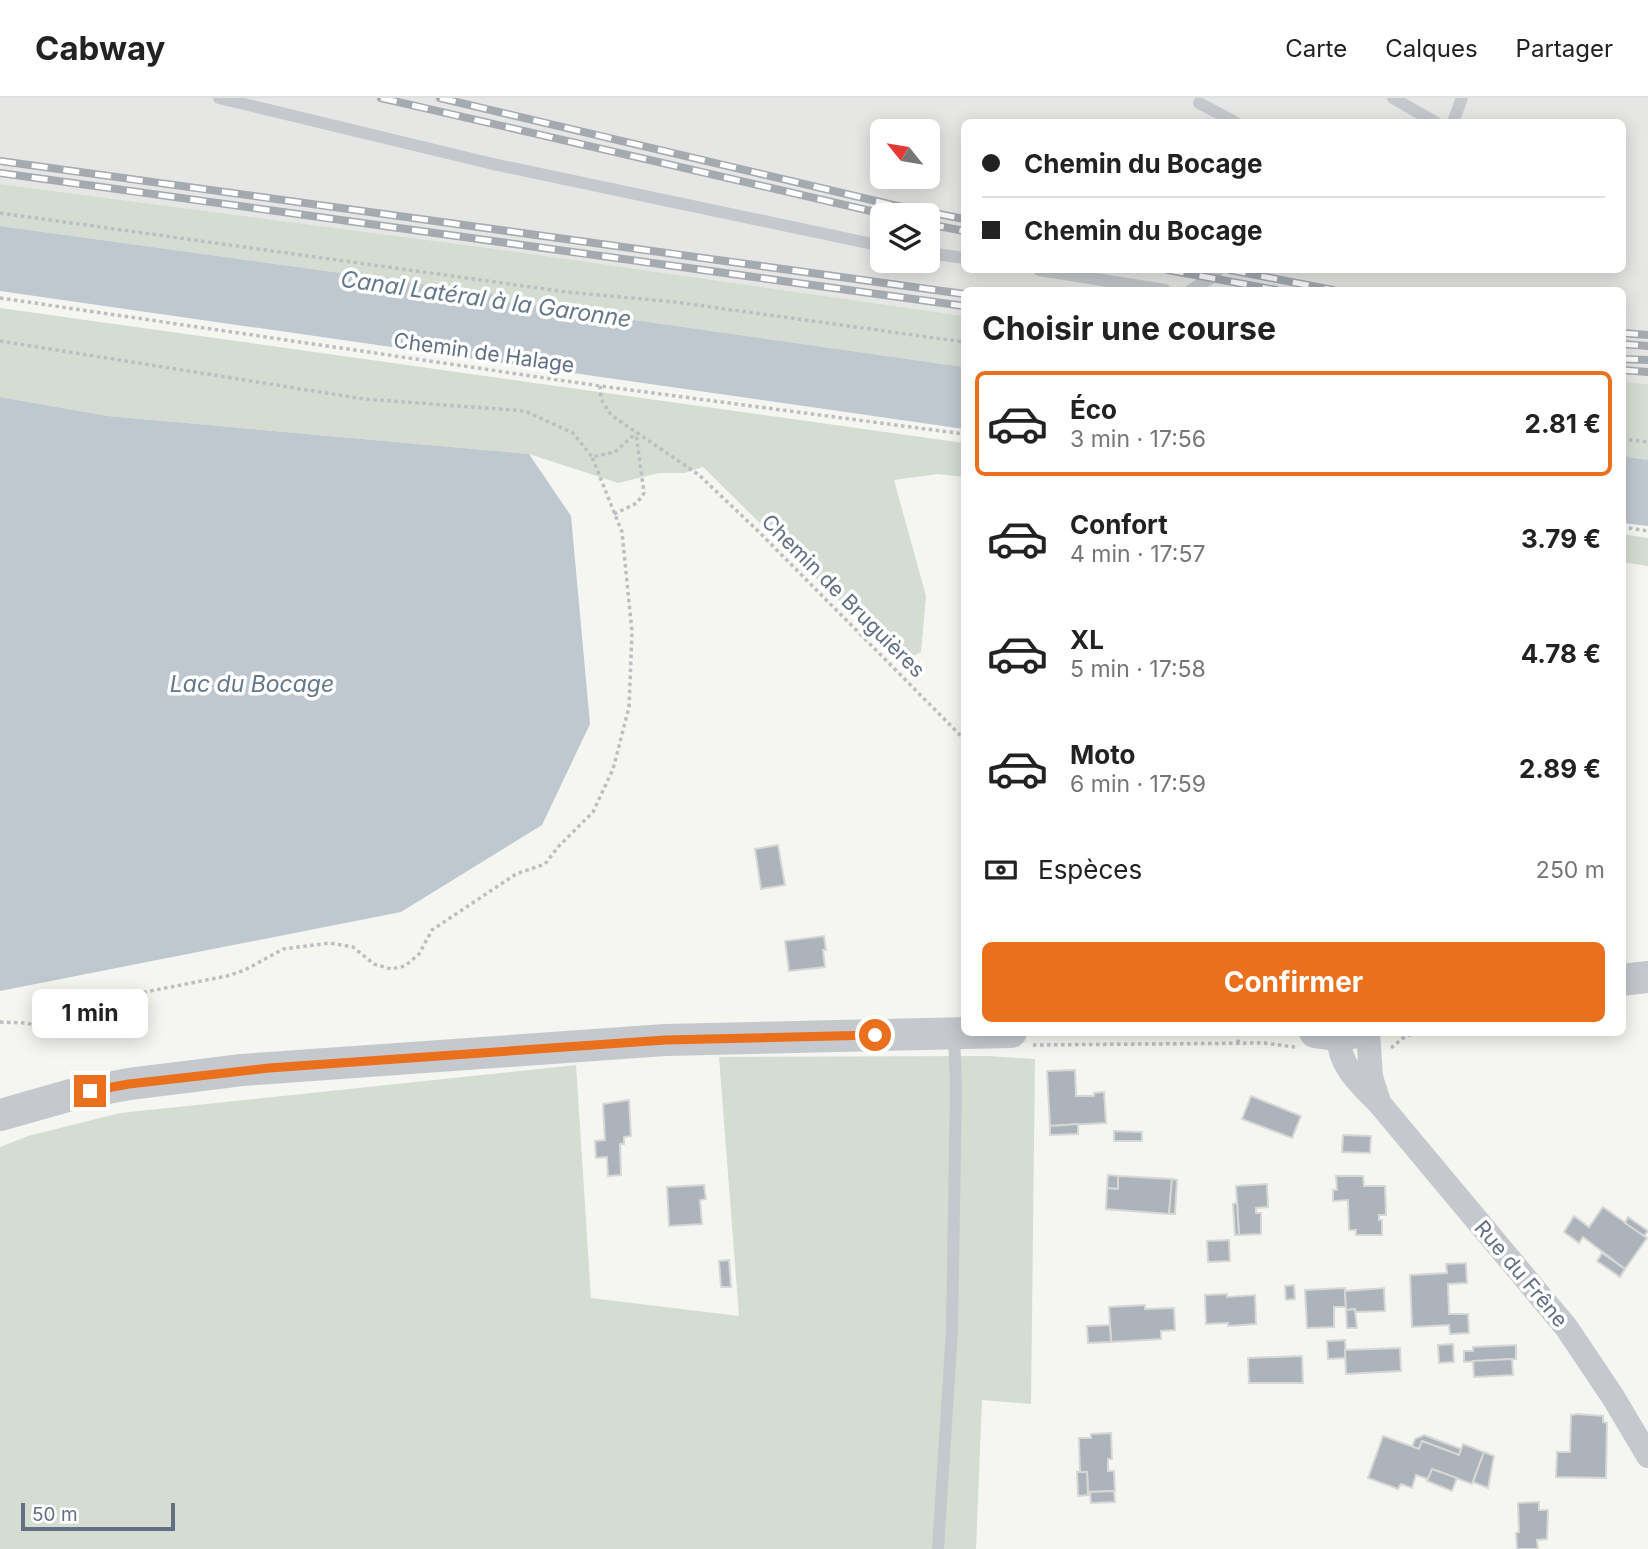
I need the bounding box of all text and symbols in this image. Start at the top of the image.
text: Cabway [35,28,165,68]
text: Carte [1285,34,1347,63]
text: Calques [1385,34,1478,63]
text: Partager [1516,34,1613,63]
north arrow [870,119,940,189]
map controls [870,119,940,273]
text: Chemin du Bocage [1024,148,1262,179]
button: layers [870,203,940,273]
text: Chemin du Bocage [1024,215,1262,246]
water label: Canal Latéral à la Garonne [339,265,633,333]
text: Choisir une course [982,309,1276,348]
street label: Chemin de Halage [392,327,576,378]
icon: car [986,392,1049,455]
text: Éco [1070,394,1117,425]
text: 2.81 € [1525,408,1601,439]
text: 3 min · 17:56 [1070,425,1206,453]
icon: car [986,507,1049,570]
street label: Chemin de Bruguières [757,509,930,682]
text: Confort [1070,509,1168,540]
text: 3.79 € [1521,523,1601,554]
text: 4 min · 17:57 [1070,540,1205,568]
icon: car [986,622,1049,685]
text: XL [1070,624,1104,655]
text: 4.78 € [1521,638,1601,669]
text: 5 min · 17:58 [1070,655,1206,683]
water label: Lac du Bocage [170,670,334,698]
icon: car [986,737,1049,800]
text: Moto [1070,739,1135,770]
text: 2.89 € [1519,753,1601,784]
text: 6 min · 17:59 [1070,770,1206,798]
icon: cash [982,851,1020,889]
text: Espèces [1038,854,1142,885]
text: 250 m [1536,856,1605,884]
button: Confirmer [982,942,1605,1022]
callout: 1 min [32,990,148,1038]
text: 1 min [62,999,118,1027]
route start [859,1019,891,1051]
route end [74,1075,106,1107]
street label: Rue du Frêne [1470,1215,1573,1332]
scale bar [21,1500,175,1532]
text: 50 m [32,1503,78,1526]

